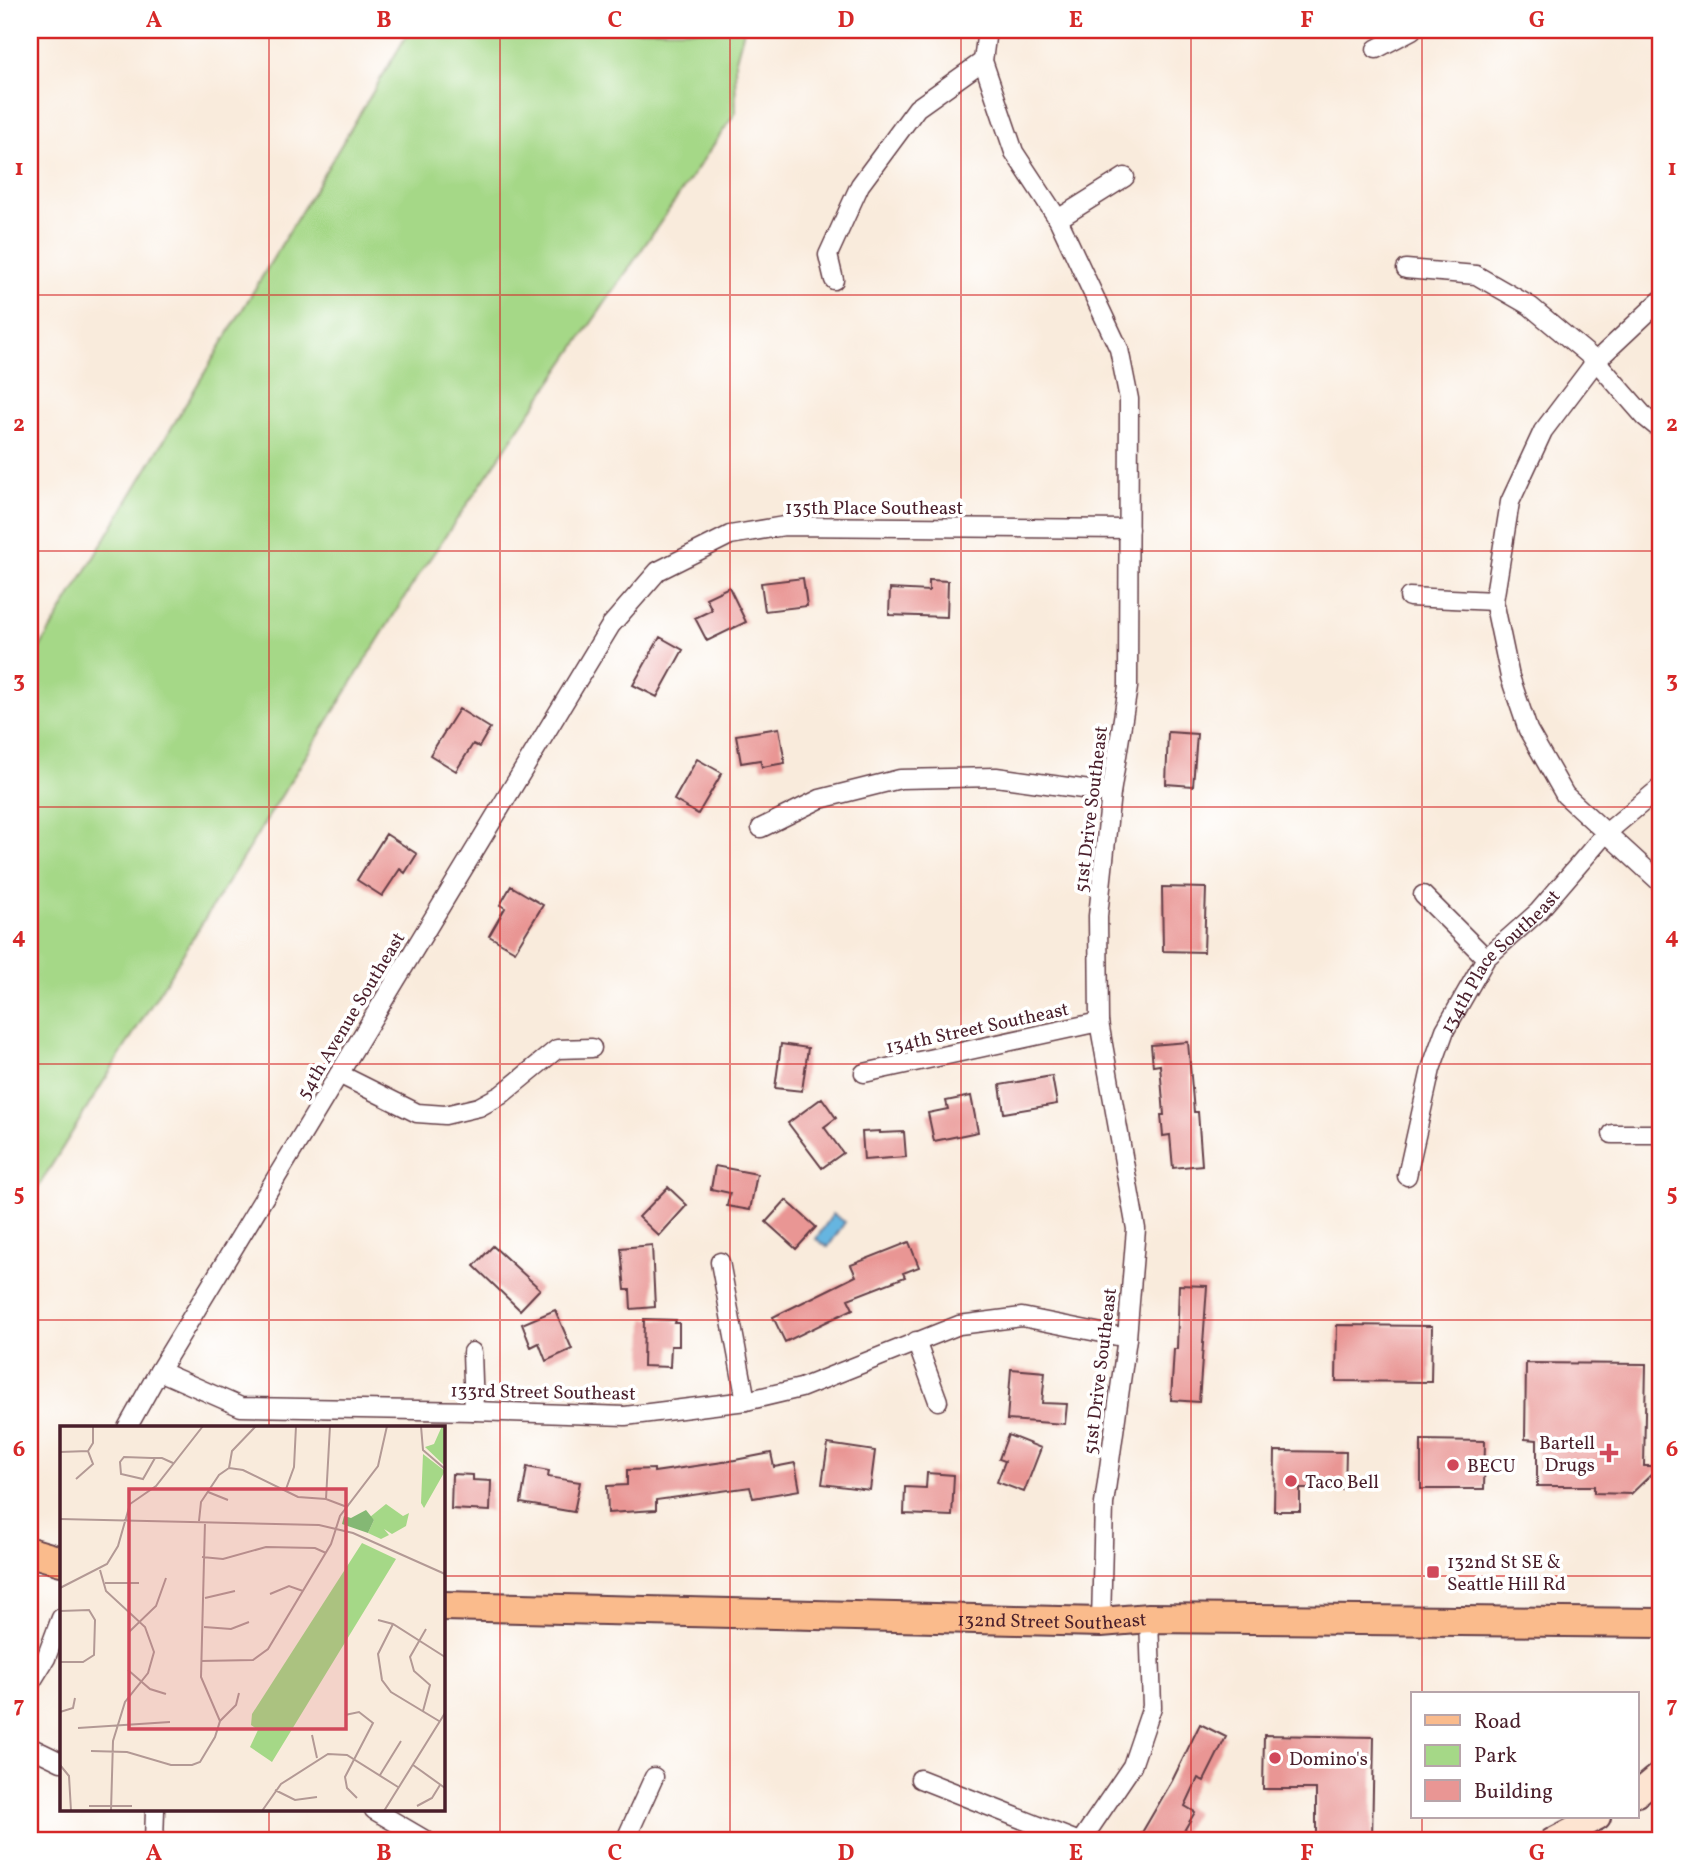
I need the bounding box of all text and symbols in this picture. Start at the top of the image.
text: A [146,5,162,37]
text: B [376,5,392,37]
text: C [608,5,622,37]
text: D [838,5,855,37]
text: E [1069,5,1083,37]
text: F [1300,5,1314,37]
text: G [1529,5,1545,37]
text: 1 [14,153,24,185]
text: 1 [1667,153,1677,185]
text: 2 [13,409,25,441]
text: 2 [1666,409,1678,441]
street label: 135th Place Southeast [785,496,963,522]
text: 3 [13,665,25,697]
text: 3 [1666,665,1678,697]
street label: 51st Drive Southeast [1069,724,1115,894]
street label: 134th Place Southeast [1435,884,1567,1039]
text: 4 [12,921,26,953]
text: 4 [1665,921,1679,953]
street label: 54th Avenue Southeast [291,927,412,1105]
street label: 134th Street Southeast [884,997,1072,1061]
text: 5 [13,1178,25,1210]
text: 5 [1666,1178,1678,1210]
street label: 51st Drive Southeast [1078,1286,1124,1456]
street label: 133rd Street Southeast [450,1378,636,1408]
inset map [60,1426,444,1812]
place label: Bartell Drugs [1539,1431,1595,1479]
text: 6 [13,1434,25,1466]
text: 6 [1666,1434,1678,1466]
marker: Bartell Drugs [1601,1445,1617,1461]
place label: BECU [1467,1454,1516,1480]
marker: BECU [1445,1457,1461,1473]
place label: Taco Bell [1305,1470,1379,1496]
marker: Taco Bell [1283,1473,1299,1489]
place label: 132nd St SE & Seattle Hill Rd [1447,1550,1566,1598]
marker: 132nd St SE & Seattle Hill Rd [1425,1564,1441,1580]
street label: 132nd Street Southeast [957,1607,1148,1637]
text: 7 [14,1690,25,1722]
text: 7 [1667,1690,1678,1722]
legend [1411,1692,1638,1818]
text: Road [1474,1708,1521,1737]
text: Park [1474,1742,1517,1771]
place label: Domino's [1289,1747,1368,1773]
marker: Domino's [1267,1750,1283,1766]
text: Building [1474,1778,1553,1807]
text: A [146,1838,162,1870]
text: B [376,1838,392,1870]
text: C [608,1838,622,1870]
text: D [838,1838,855,1870]
text: E [1069,1838,1083,1870]
text: F [1300,1838,1314,1870]
text: G [1529,1838,1545,1870]

